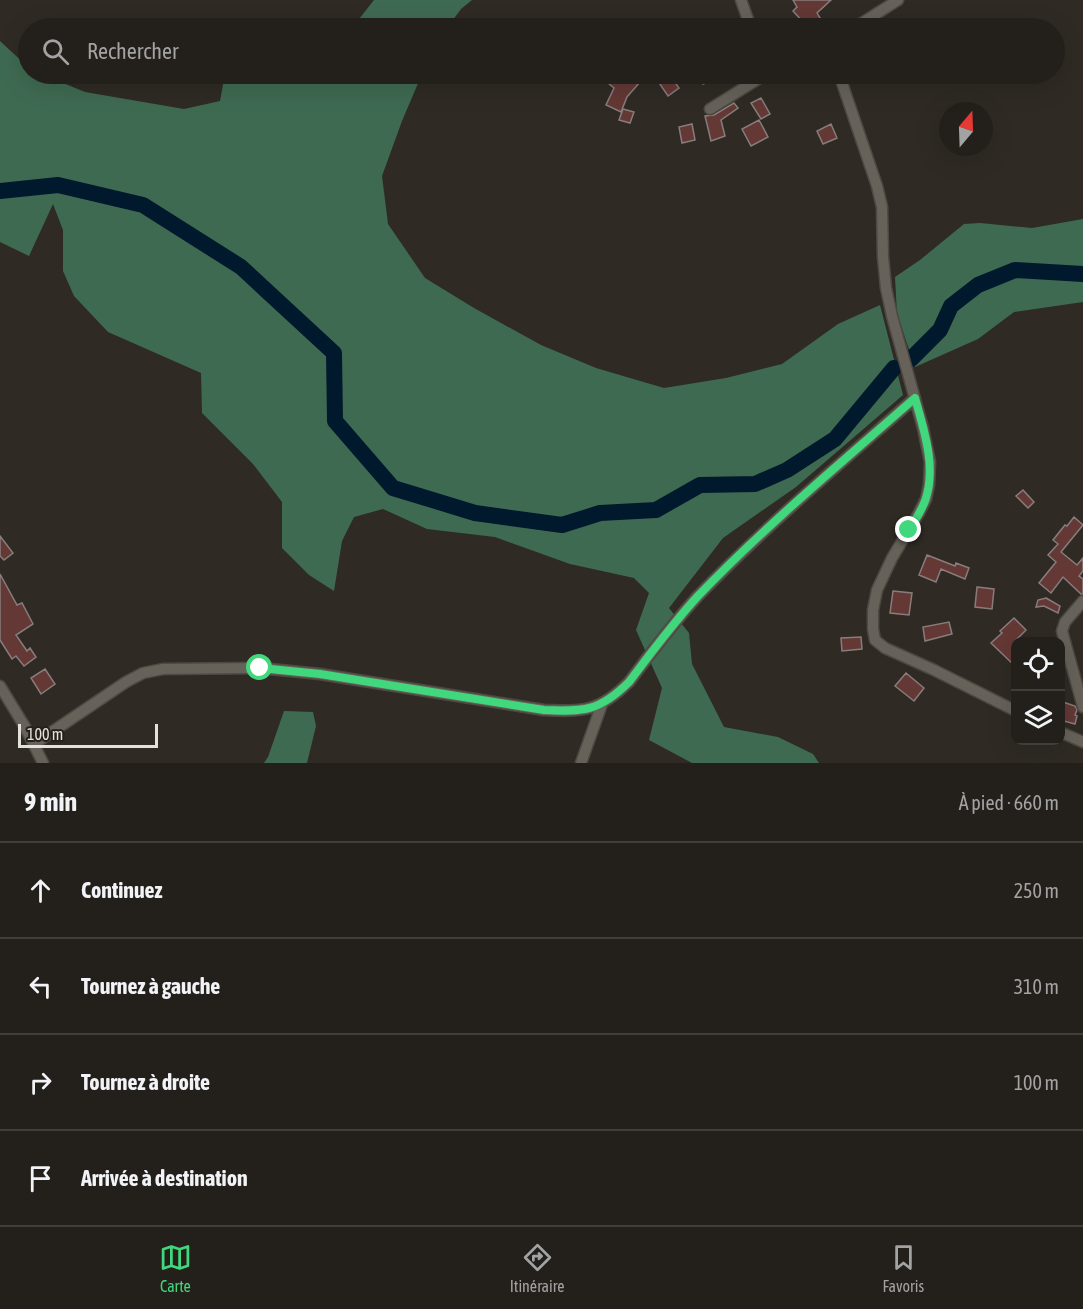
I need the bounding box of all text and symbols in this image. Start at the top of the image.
search box [18,18,1065,84]
icon: search [39,35,72,68]
text: Rechercher [87,38,178,64]
north arrow [939,102,993,156]
route end [895,516,921,542]
map controls [1011,637,1065,745]
button: locate [1011,637,1065,691]
route start [246,654,272,680]
button: layers [1011,691,1065,745]
scale bar [18,721,158,748]
text: 100 m [27,725,63,743]
text: 9 min [24,787,77,817]
text: À pied · 660 m [959,791,1059,814]
icon: ahead [24,874,57,907]
text: Continuez [81,877,163,903]
text: 250 m [1014,879,1059,902]
icon: left [24,970,57,1003]
text: Tournez à gauche [81,973,220,999]
text: 310 m [1014,975,1059,998]
icon: right [24,1066,57,1099]
text: Tournez à droite [81,1069,210,1095]
text: 100 m [1014,1071,1059,1094]
icon: arrive [24,1162,57,1195]
text: Arrivée à destination [81,1165,248,1191]
tab: Carte [159,1241,192,1295]
tab: Itinéraire [510,1241,565,1295]
tab: Favoris [882,1241,924,1295]

